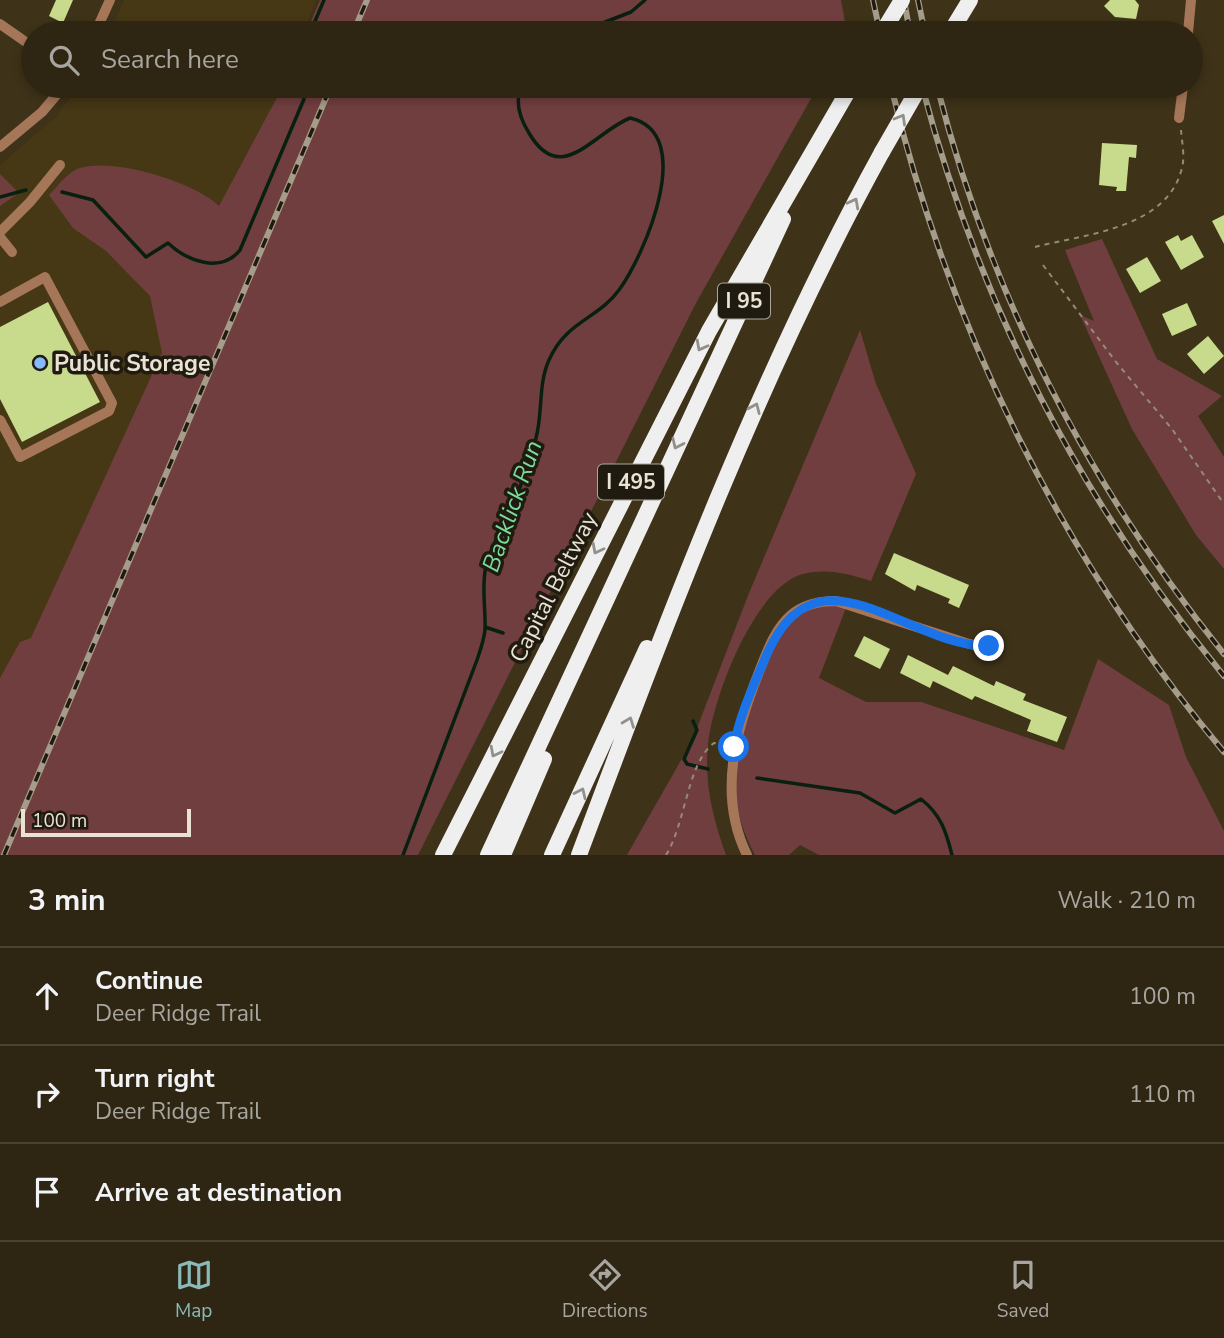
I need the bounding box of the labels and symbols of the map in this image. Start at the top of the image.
one-way arrow [893,113,906,126]
one-way arrow [846,198,859,211]
road number: I 95 [718,284,770,318]
one-way arrow [695,339,709,351]
place label: Public Storage [54,348,210,379]
marker: Public Storage [32,355,48,371]
one-way arrow [747,403,761,416]
water label: Backlick Run [475,436,549,576]
one-way arrow [671,437,685,449]
road number: I 495 [598,464,664,500]
street label: Capital Beltway [502,507,605,668]
one-way arrow [592,542,606,554]
route end [973,630,1004,661]
one-way arrow [620,717,634,729]
route start [718,731,749,762]
one-way arrow [489,745,503,757]
one-way arrow [573,788,587,800]
scale bar [21,806,191,838]

